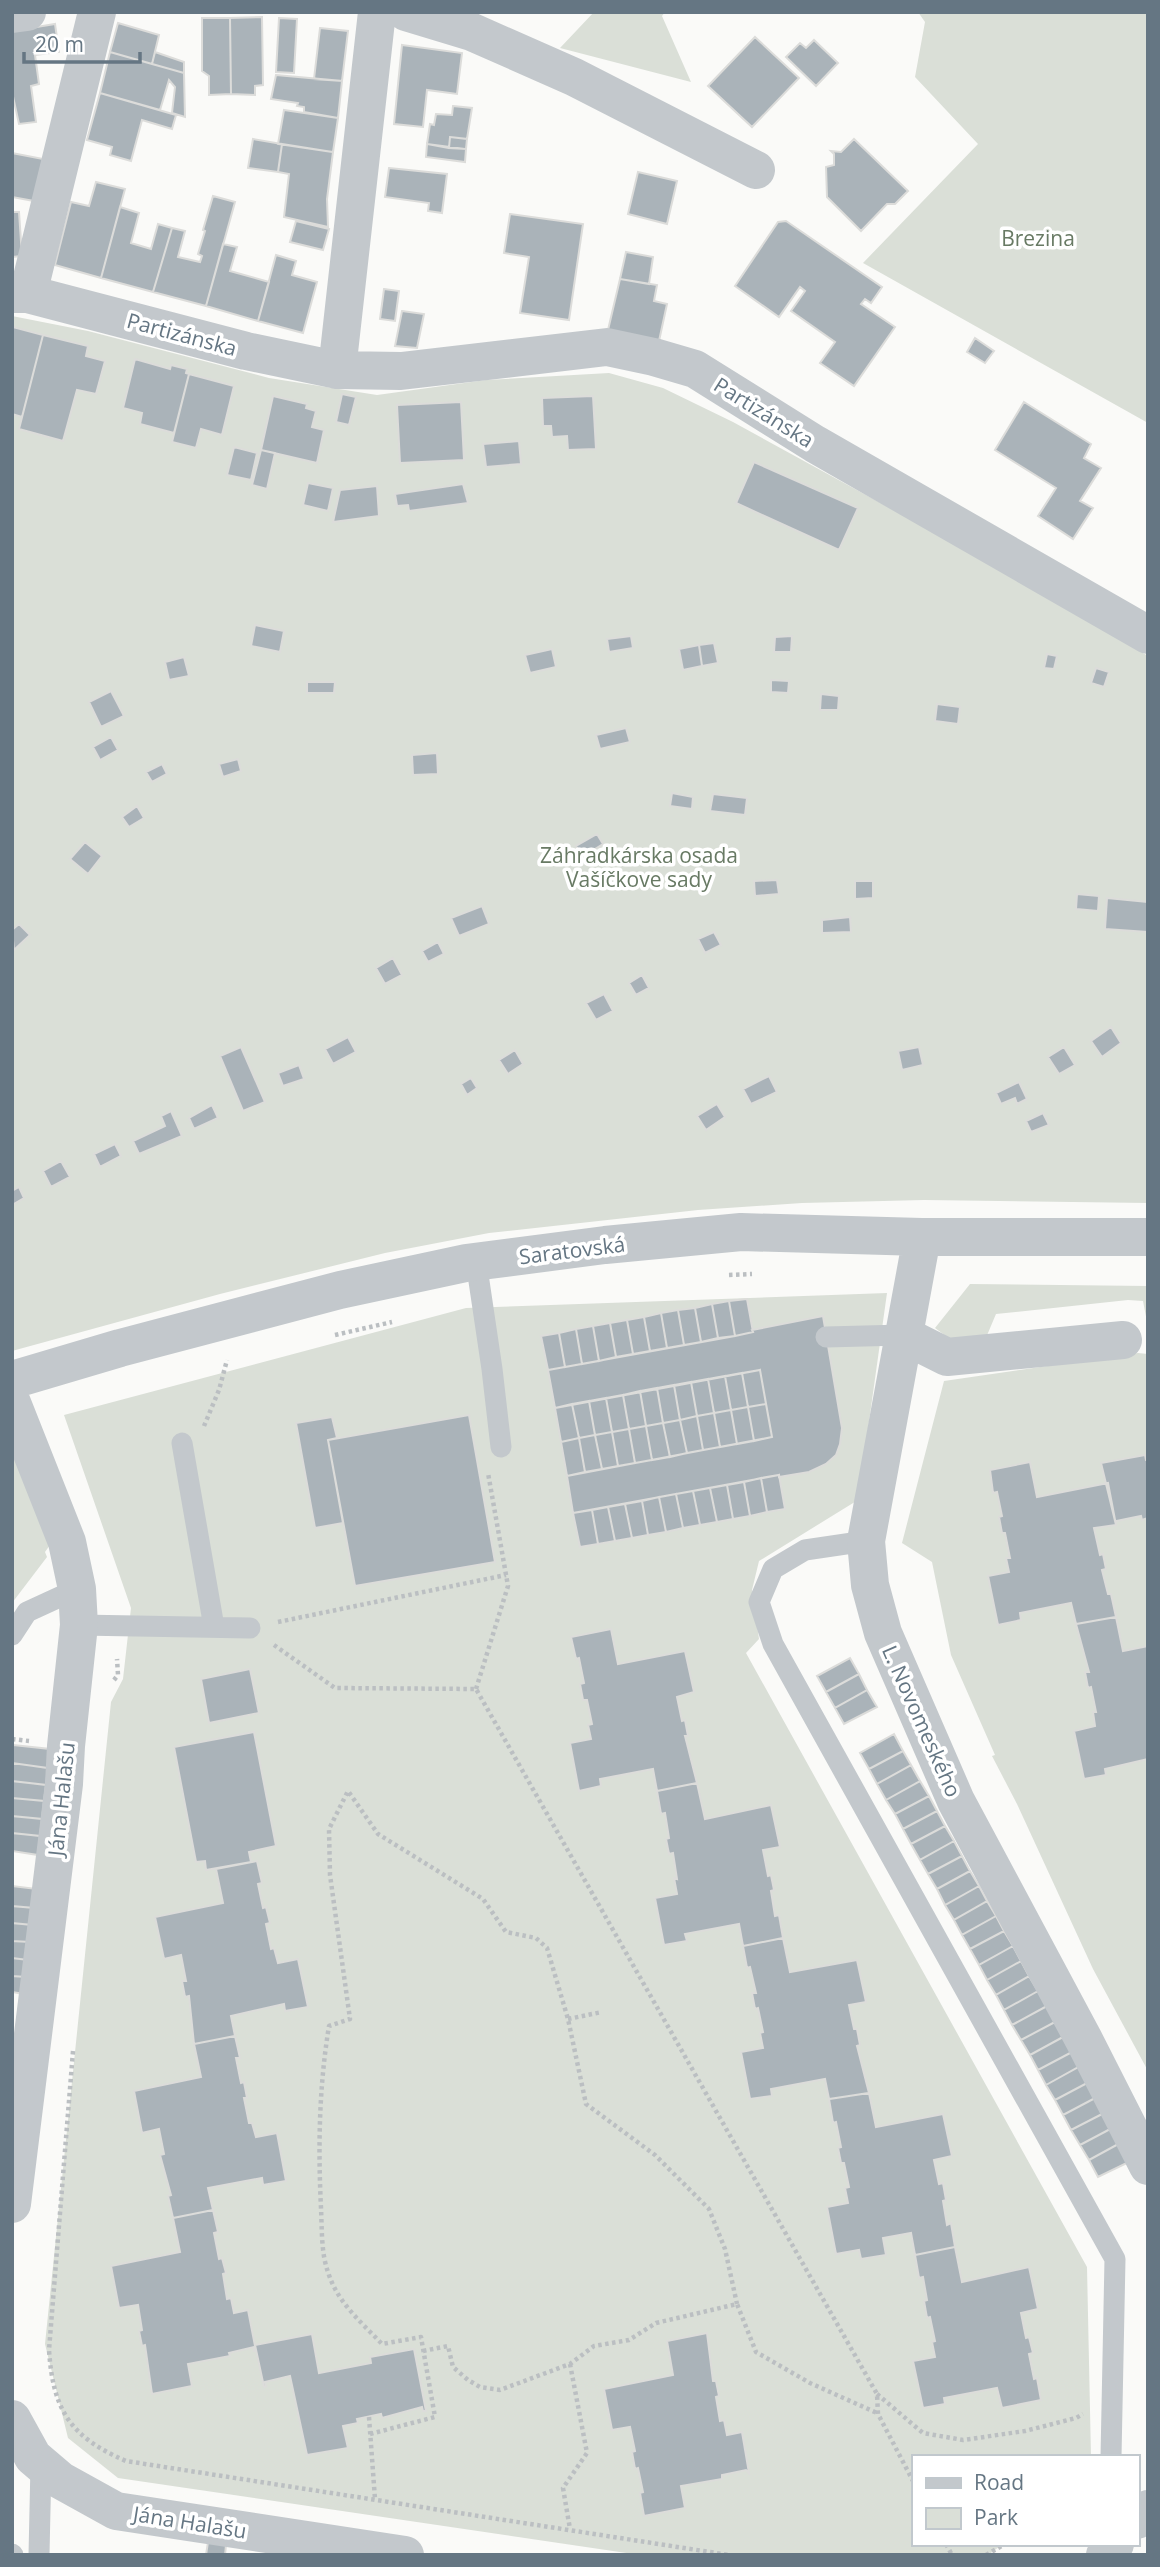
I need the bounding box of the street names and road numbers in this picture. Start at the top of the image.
street label: Partizánska [124,306,240,362]
street label: Partizánska [709,370,819,454]
street label: Saratovská [517,1230,627,1270]
street label: L. Novomeského [876,1641,968,1801]
street label: Jána Halašu [41,1741,81,1859]
street label: Jána Halašu [129,2499,249,2545]

